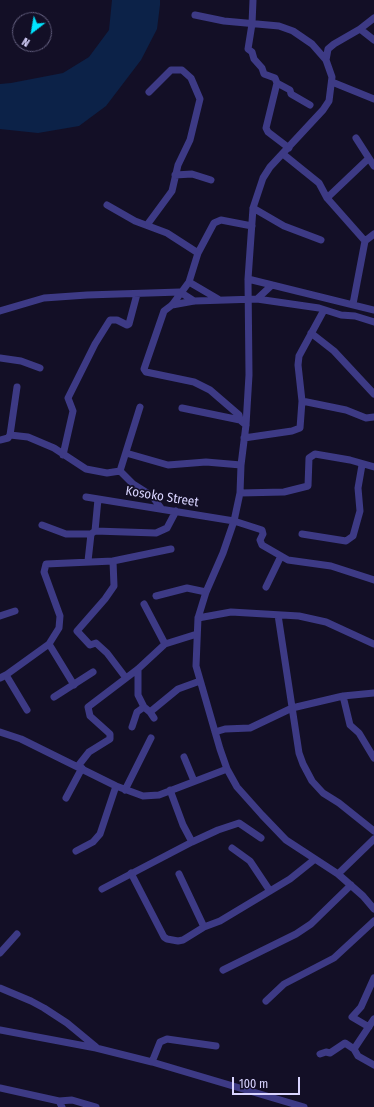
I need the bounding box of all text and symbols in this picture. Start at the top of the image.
north arrow [12,12,52,52]
text: N [20,35,32,49]
street label: Kosoko Street [124,484,200,510]
scale bar [234,1069,302,1095]
text: 100 m [239,1077,268,1091]

